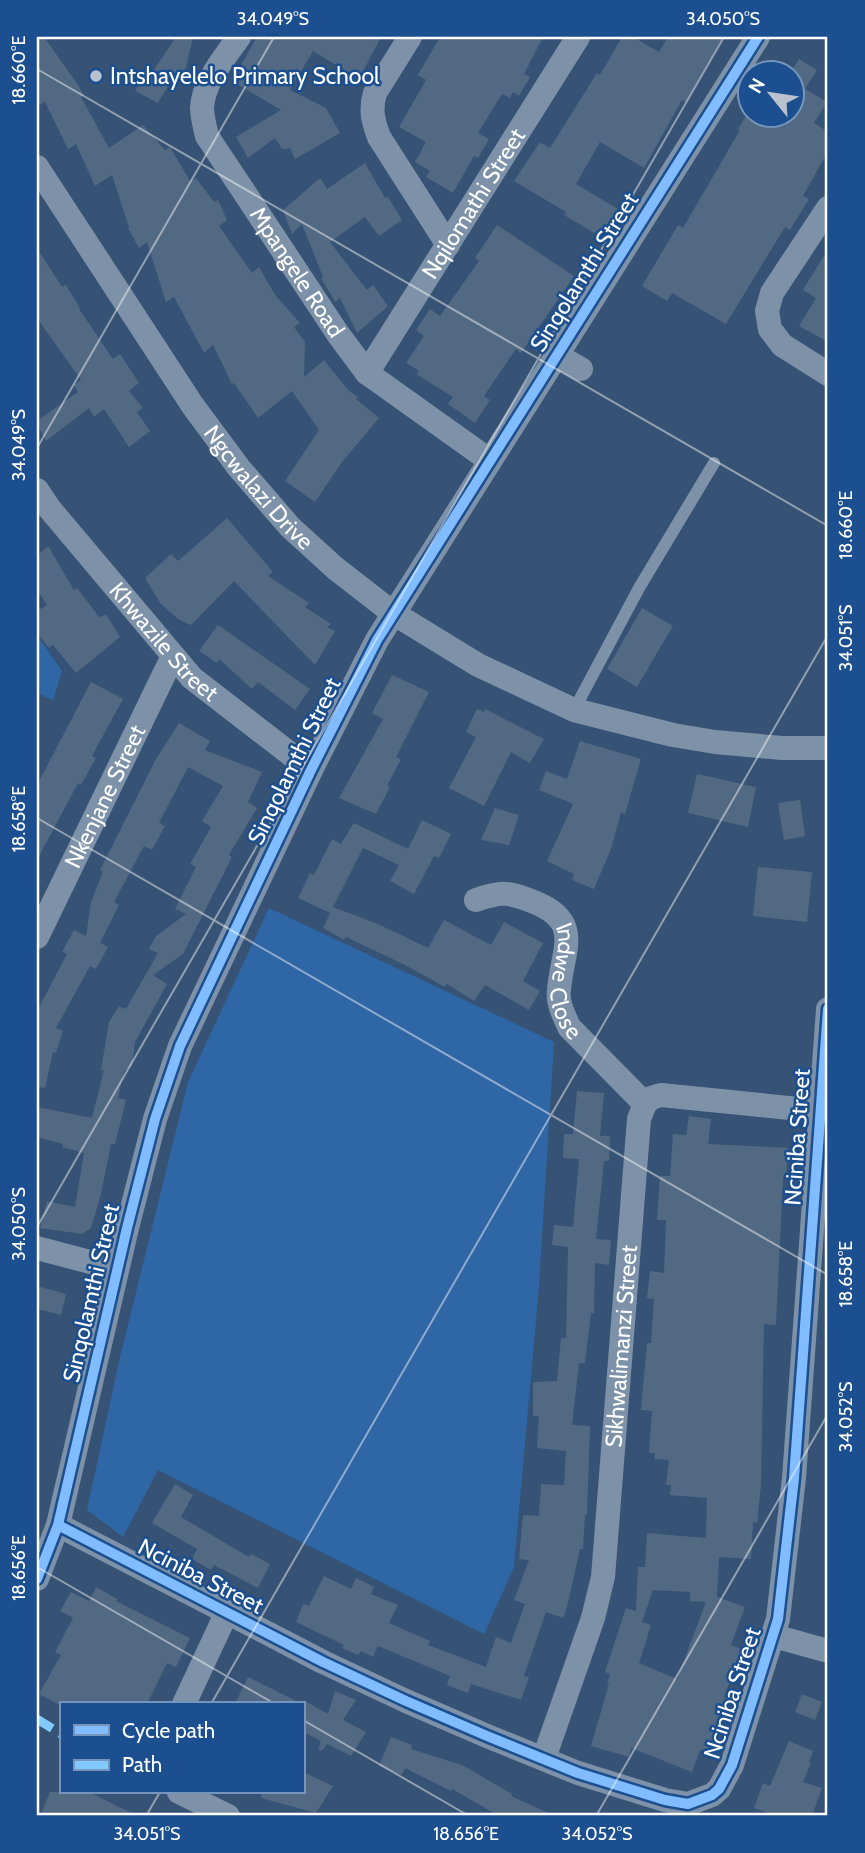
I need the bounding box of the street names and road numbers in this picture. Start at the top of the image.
street label: Nqilomathi Street [416,123,531,284]
street label: Sinqolamthi Street [524,187,644,357]
street label: Mpangele Road [244,202,350,343]
street label: Ngcwalazi Drive [198,420,319,555]
street label: Khwazile Street [103,576,224,707]
street label: Sinqolamthi Street [241,673,347,849]
street label: Nkenjane Street [59,720,151,873]
street label: Indwe Close [545,918,588,1046]
street label: Nciniba Street [778,1067,816,1206]
street label: Sinqolamthi Street [57,1201,125,1385]
street label: Sikhwalimanzi Street [599,1244,643,1448]
street label: Nciniba Street [134,1532,269,1620]
street label: Nciniba Street [698,1623,767,1762]

